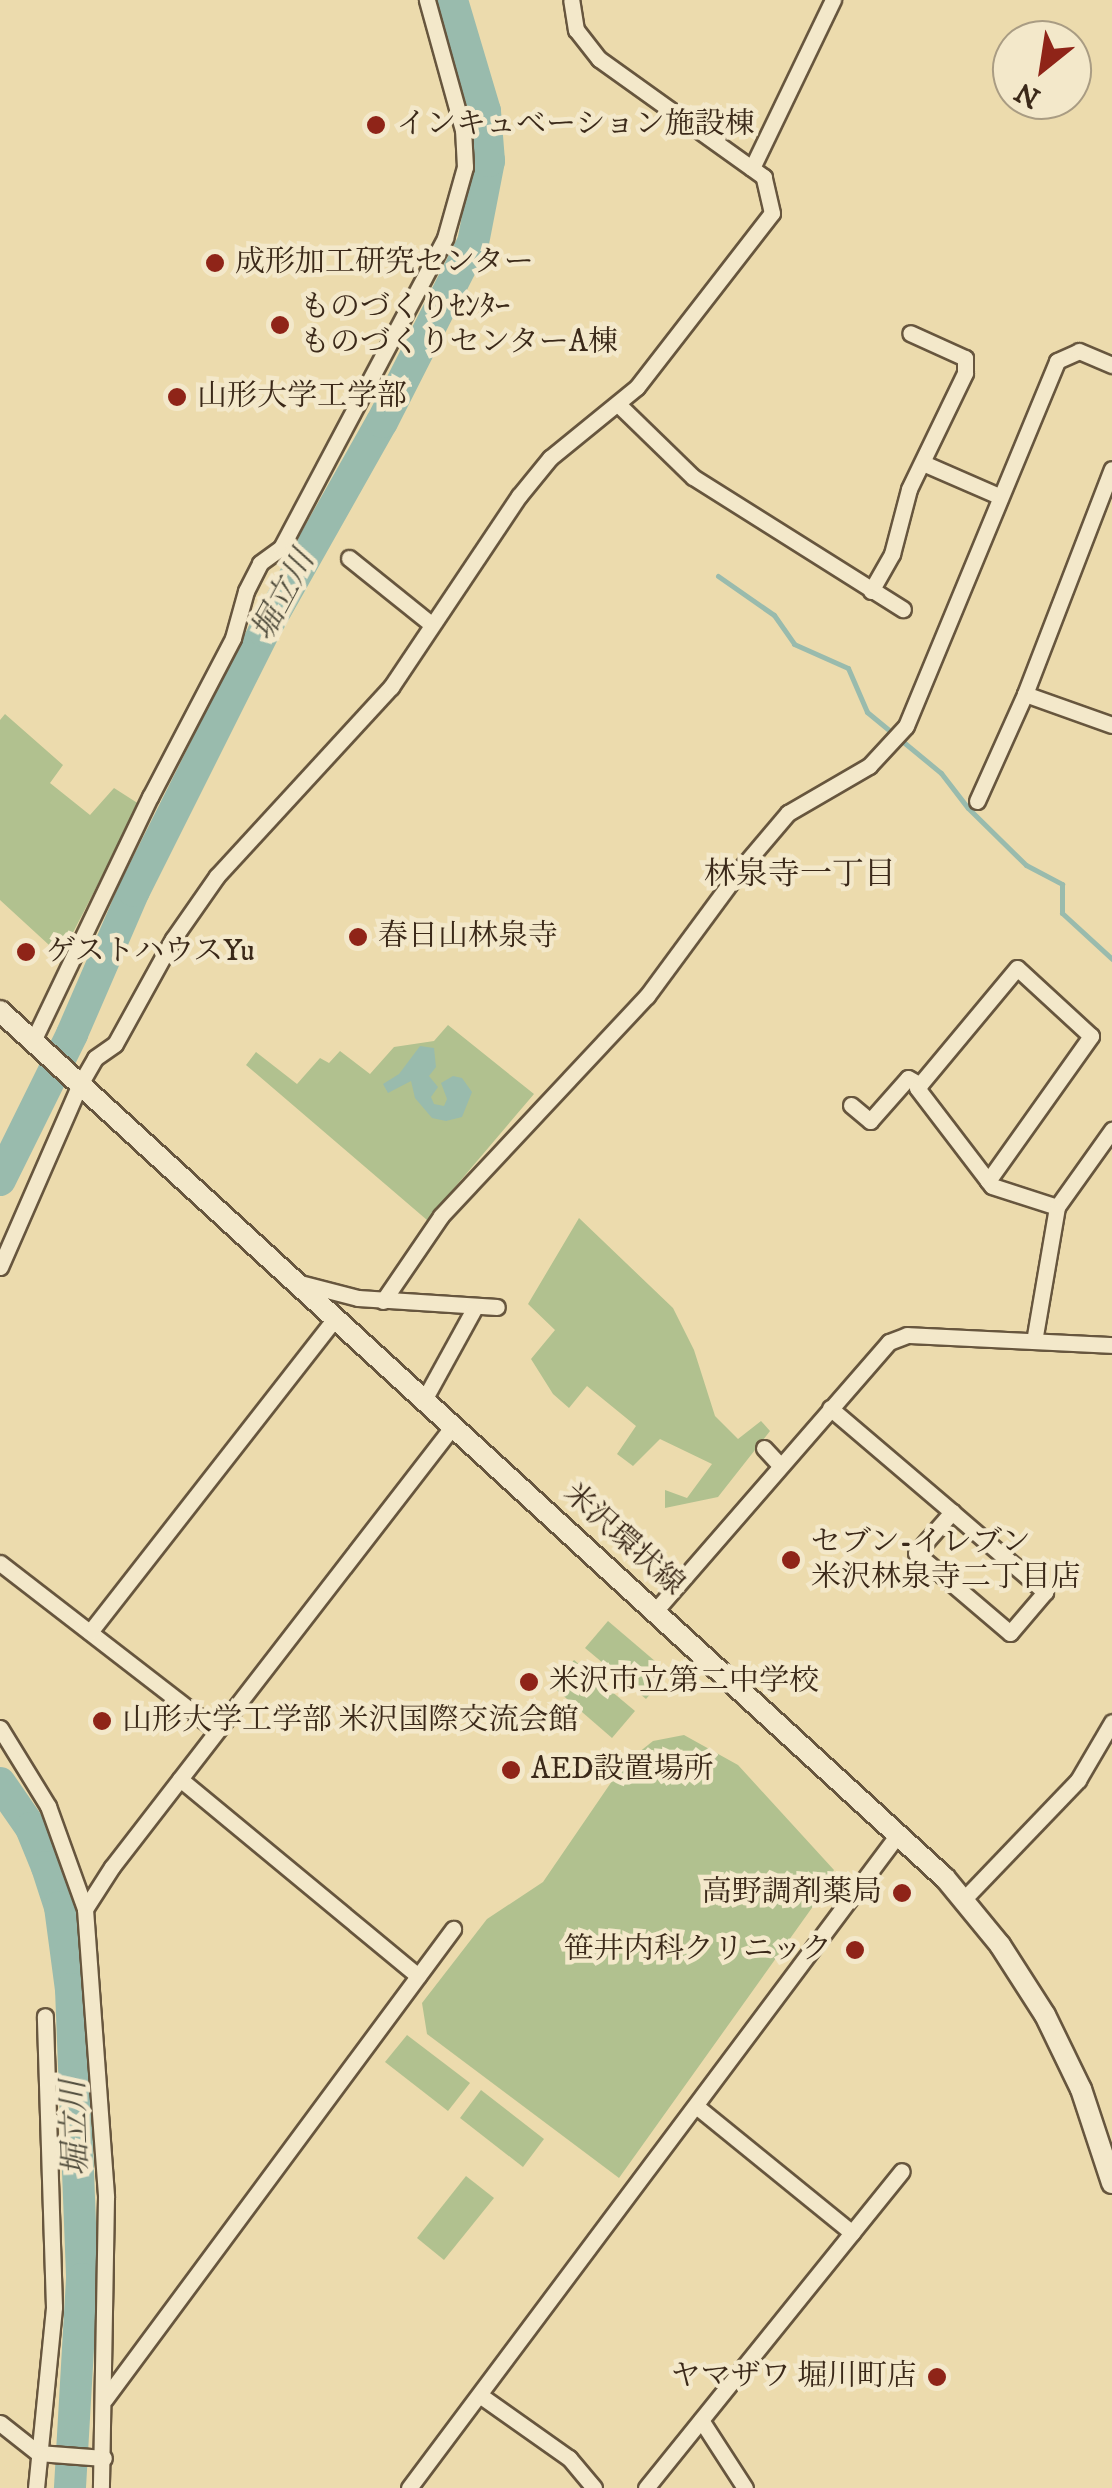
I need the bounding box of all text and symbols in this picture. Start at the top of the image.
north arrow [992,20,1092,120]
text: N [1009,74,1046,116]
place label: インキュベーション施設棟 [396,107,756,143]
marker: インキュベーション施設棟 [365,114,387,136]
place label: 成形加工研究センター [235,245,535,281]
marker: 成形加工研究センター [204,252,226,274]
place label: ものづくりｾﾝﾀｰ ものづくりセンターA棟 [300,290,619,360]
marker: ものづくりｾﾝﾀｰ ものづくりセンターA棟 [269,314,291,336]
place label: 山形大学工学部 [197,379,407,415]
marker: 山形大学工学部 [166,386,188,408]
water label: 堀立川 [245,545,323,647]
district label: 林泉寺一丁目 [704,856,896,894]
place label: 春日山林泉寺 [378,919,558,955]
marker: 春日山林泉寺 [347,926,369,948]
place label: ゲストハウスYu [46,934,258,970]
marker: ゲストハウスYu [15,941,37,963]
street label: 米沢環状線 [555,1476,691,1604]
place label: セブン-イレブン 米沢林泉寺二丁目店 [811,1525,1081,1596]
marker: セブン-イレブン 米沢林泉寺二丁目店 [780,1549,802,1571]
place label: 米沢市立第二中学校 [549,1664,819,1700]
marker: 米沢市立第二中学校 [518,1671,540,1693]
place label: 山形大学工学部 米沢国際交流会館 [122,1703,578,1739]
marker: 山形大学工学部 米沢国際交流会館 [91,1710,113,1732]
place label: AED設置場所 [531,1752,714,1788]
marker: AED設置場所 [500,1759,522,1781]
place label: 高野調剤薬局 [702,1875,882,1911]
marker: 高野調剤薬局 [891,1882,913,1904]
place label: 笹井内科クリニック [562,1932,832,1968]
marker: 笹井内科クリニック [842,1937,868,1963]
water label: 堀立川 [55,2079,97,2177]
place label: ヤマザワ 堀川町店 [671,2359,917,2395]
marker: ヤマザワ 堀川町店 [926,2366,948,2388]

